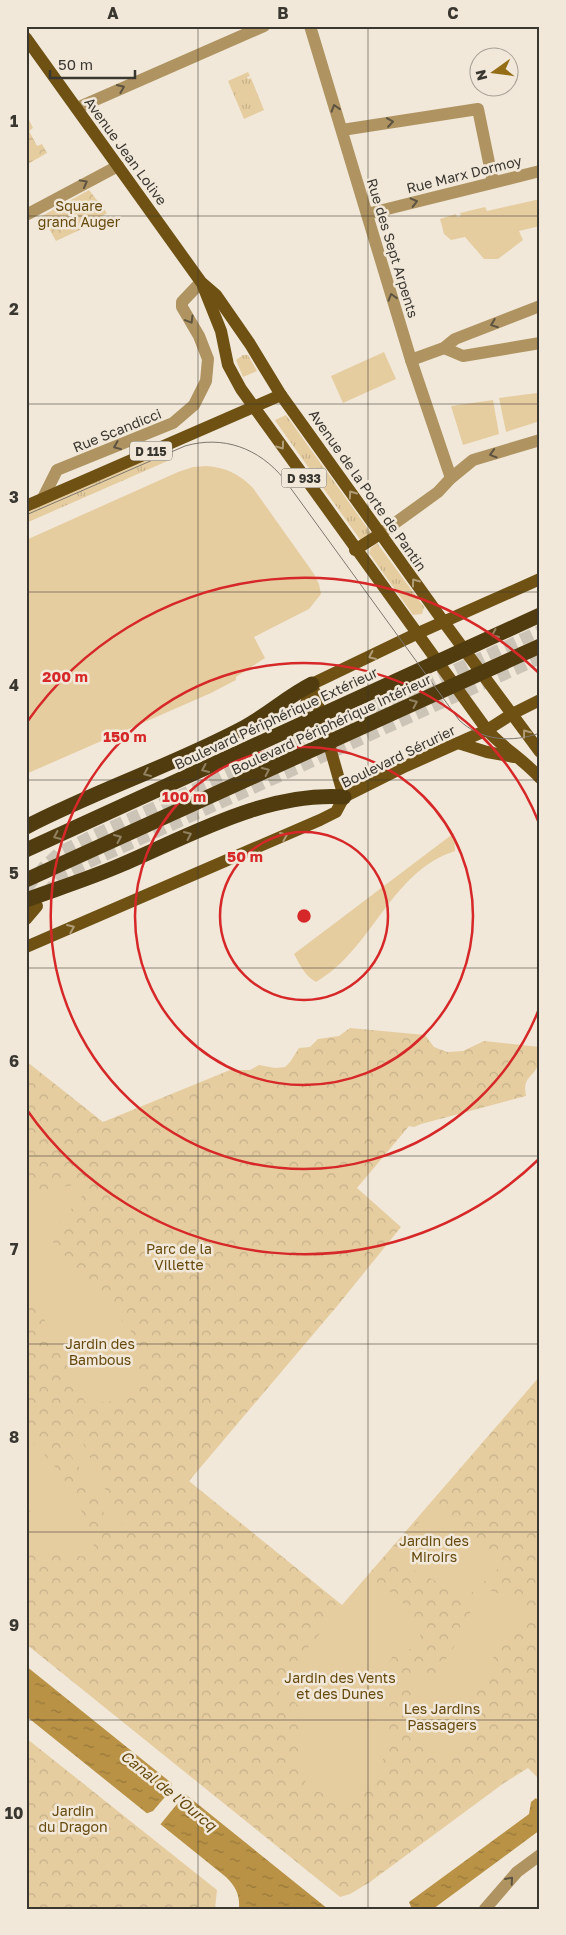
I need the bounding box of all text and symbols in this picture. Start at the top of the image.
text: A [107,3,119,23]
text: B [277,3,289,23]
text: C [447,3,459,23]
scale bar [50,48,135,80]
north arrow [468,48,518,98]
text: 50 m [58,55,93,73]
text: N [471,68,490,82]
one-way arrow [116,84,125,95]
street label: Avenue Jean Lolive [81,94,171,208]
one-way arrow [331,105,341,113]
text: 1 [10,111,18,131]
one-way arrow [386,118,394,128]
street label: Rue Marx Dormoy [405,151,524,197]
street label: Rue des Sept Arpents [364,176,422,320]
one-way arrow [79,179,88,189]
park label: Square grand Auger [38,197,121,230]
one-way arrow [410,197,419,208]
one-way arrow [388,294,398,302]
text: 2 [9,299,19,319]
one-way arrow [183,315,193,324]
one-way arrow [490,318,499,328]
street label: Rue Scandicci [70,405,164,455]
street label: Avenue de la Porte de Pantin [306,406,430,574]
one-way arrow [113,440,122,450]
one-way arrow [275,440,284,450]
road number: D 115 [130,442,172,461]
one-way arrow [490,449,498,459]
road number: D 933 [282,468,326,488]
text: 3 [9,487,19,507]
one-way arrow [349,490,358,500]
one-way arrow [412,579,420,588]
one-way arrow [491,628,500,639]
one-way arrow [368,649,377,660]
street label: Boulevard Périphérique Extérieur [172,663,381,773]
text: 200 m [42,667,88,685]
street label: Boulevard Périphérique Intérieur [228,670,434,778]
text: 4 [9,675,19,695]
one-way arrow [409,698,418,709]
street label: Boulevard Sérurier [338,721,458,791]
text: 150 m [103,727,147,745]
one-way arrow [523,730,531,739]
one-way arrow [201,763,210,773]
one-way arrow [143,767,152,778]
one-way arrow [261,767,270,777]
text: 100 m [162,787,206,805]
one-way arrow [53,830,62,841]
one-way arrow [183,831,192,842]
one-way arrow [279,831,288,842]
one-way arrow [113,835,122,845]
text: 50 m [227,847,263,865]
text: 5 [9,863,19,883]
centre of rings [295,907,313,925]
one-way arrow [66,924,75,935]
text: 6 [9,1051,19,1071]
text: 7 [10,1239,19,1259]
park label: Parc de la Villette [146,1240,212,1273]
park label: Jardin des Bambous [65,1335,135,1368]
text: 8 [9,1427,19,1447]
park label: Jardin des Miroirs [399,1532,469,1565]
text: 9 [9,1615,19,1635]
park label: Jardin des Vents et des Dunes [284,1669,396,1702]
park label: Les Jardins Passagers [404,1700,480,1733]
water label: Canal de l'Ourcq [118,1746,222,1835]
park label: Jardin du Dragon [38,1802,108,1835]
text: 10 [5,1803,23,1823]
one-way arrow [505,1876,514,1885]

